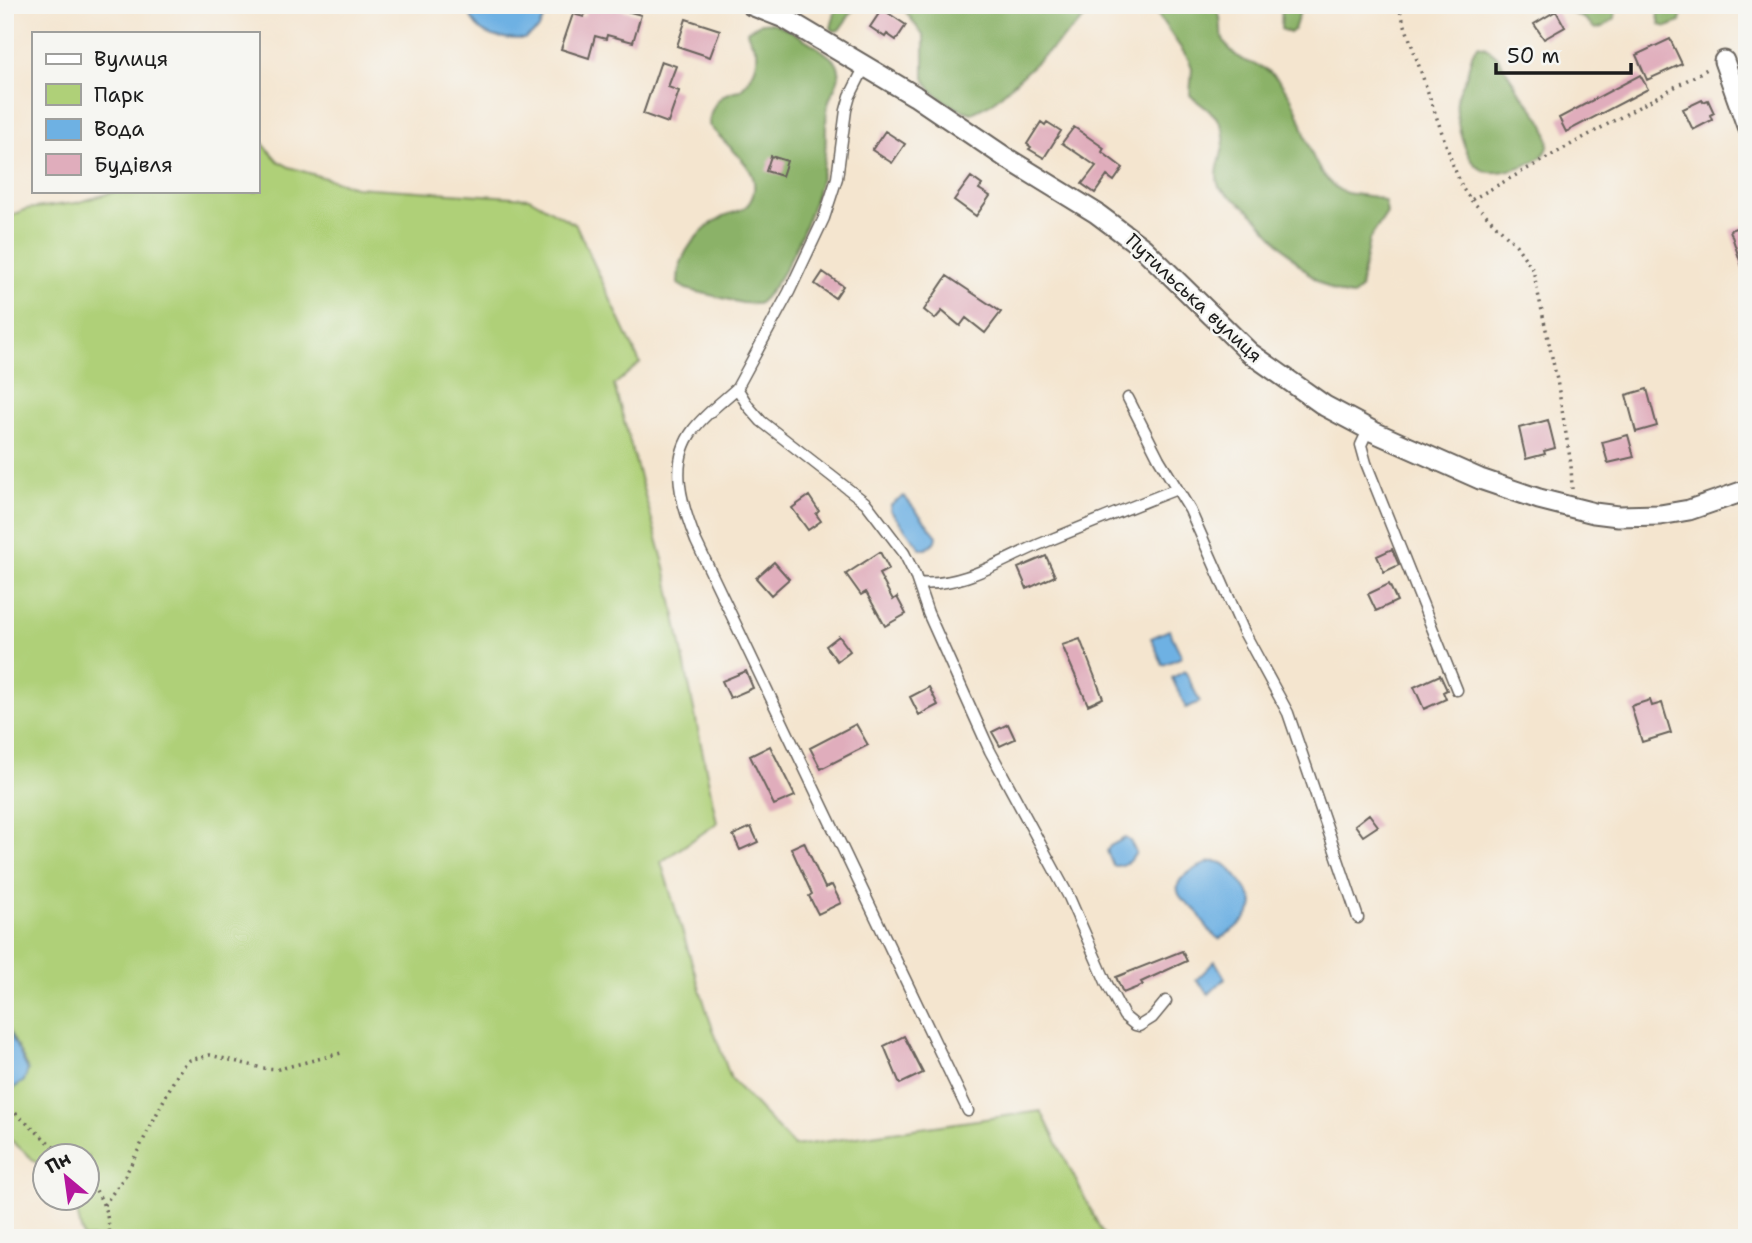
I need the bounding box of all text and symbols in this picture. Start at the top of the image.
legend [32,32,259,192]
scale bar [1496,32,1631,76]
text: 50 m [1507,42,1560,70]
text: Вулиця [94,45,168,73]
text: Парк [94,81,144,109]
text: Вода [94,115,144,143]
text: Будівля [94,151,173,179]
street label: Путильська вулиця [1120,228,1268,368]
north arrow [32,1142,102,1212]
text: Пн [41,1146,75,1180]

